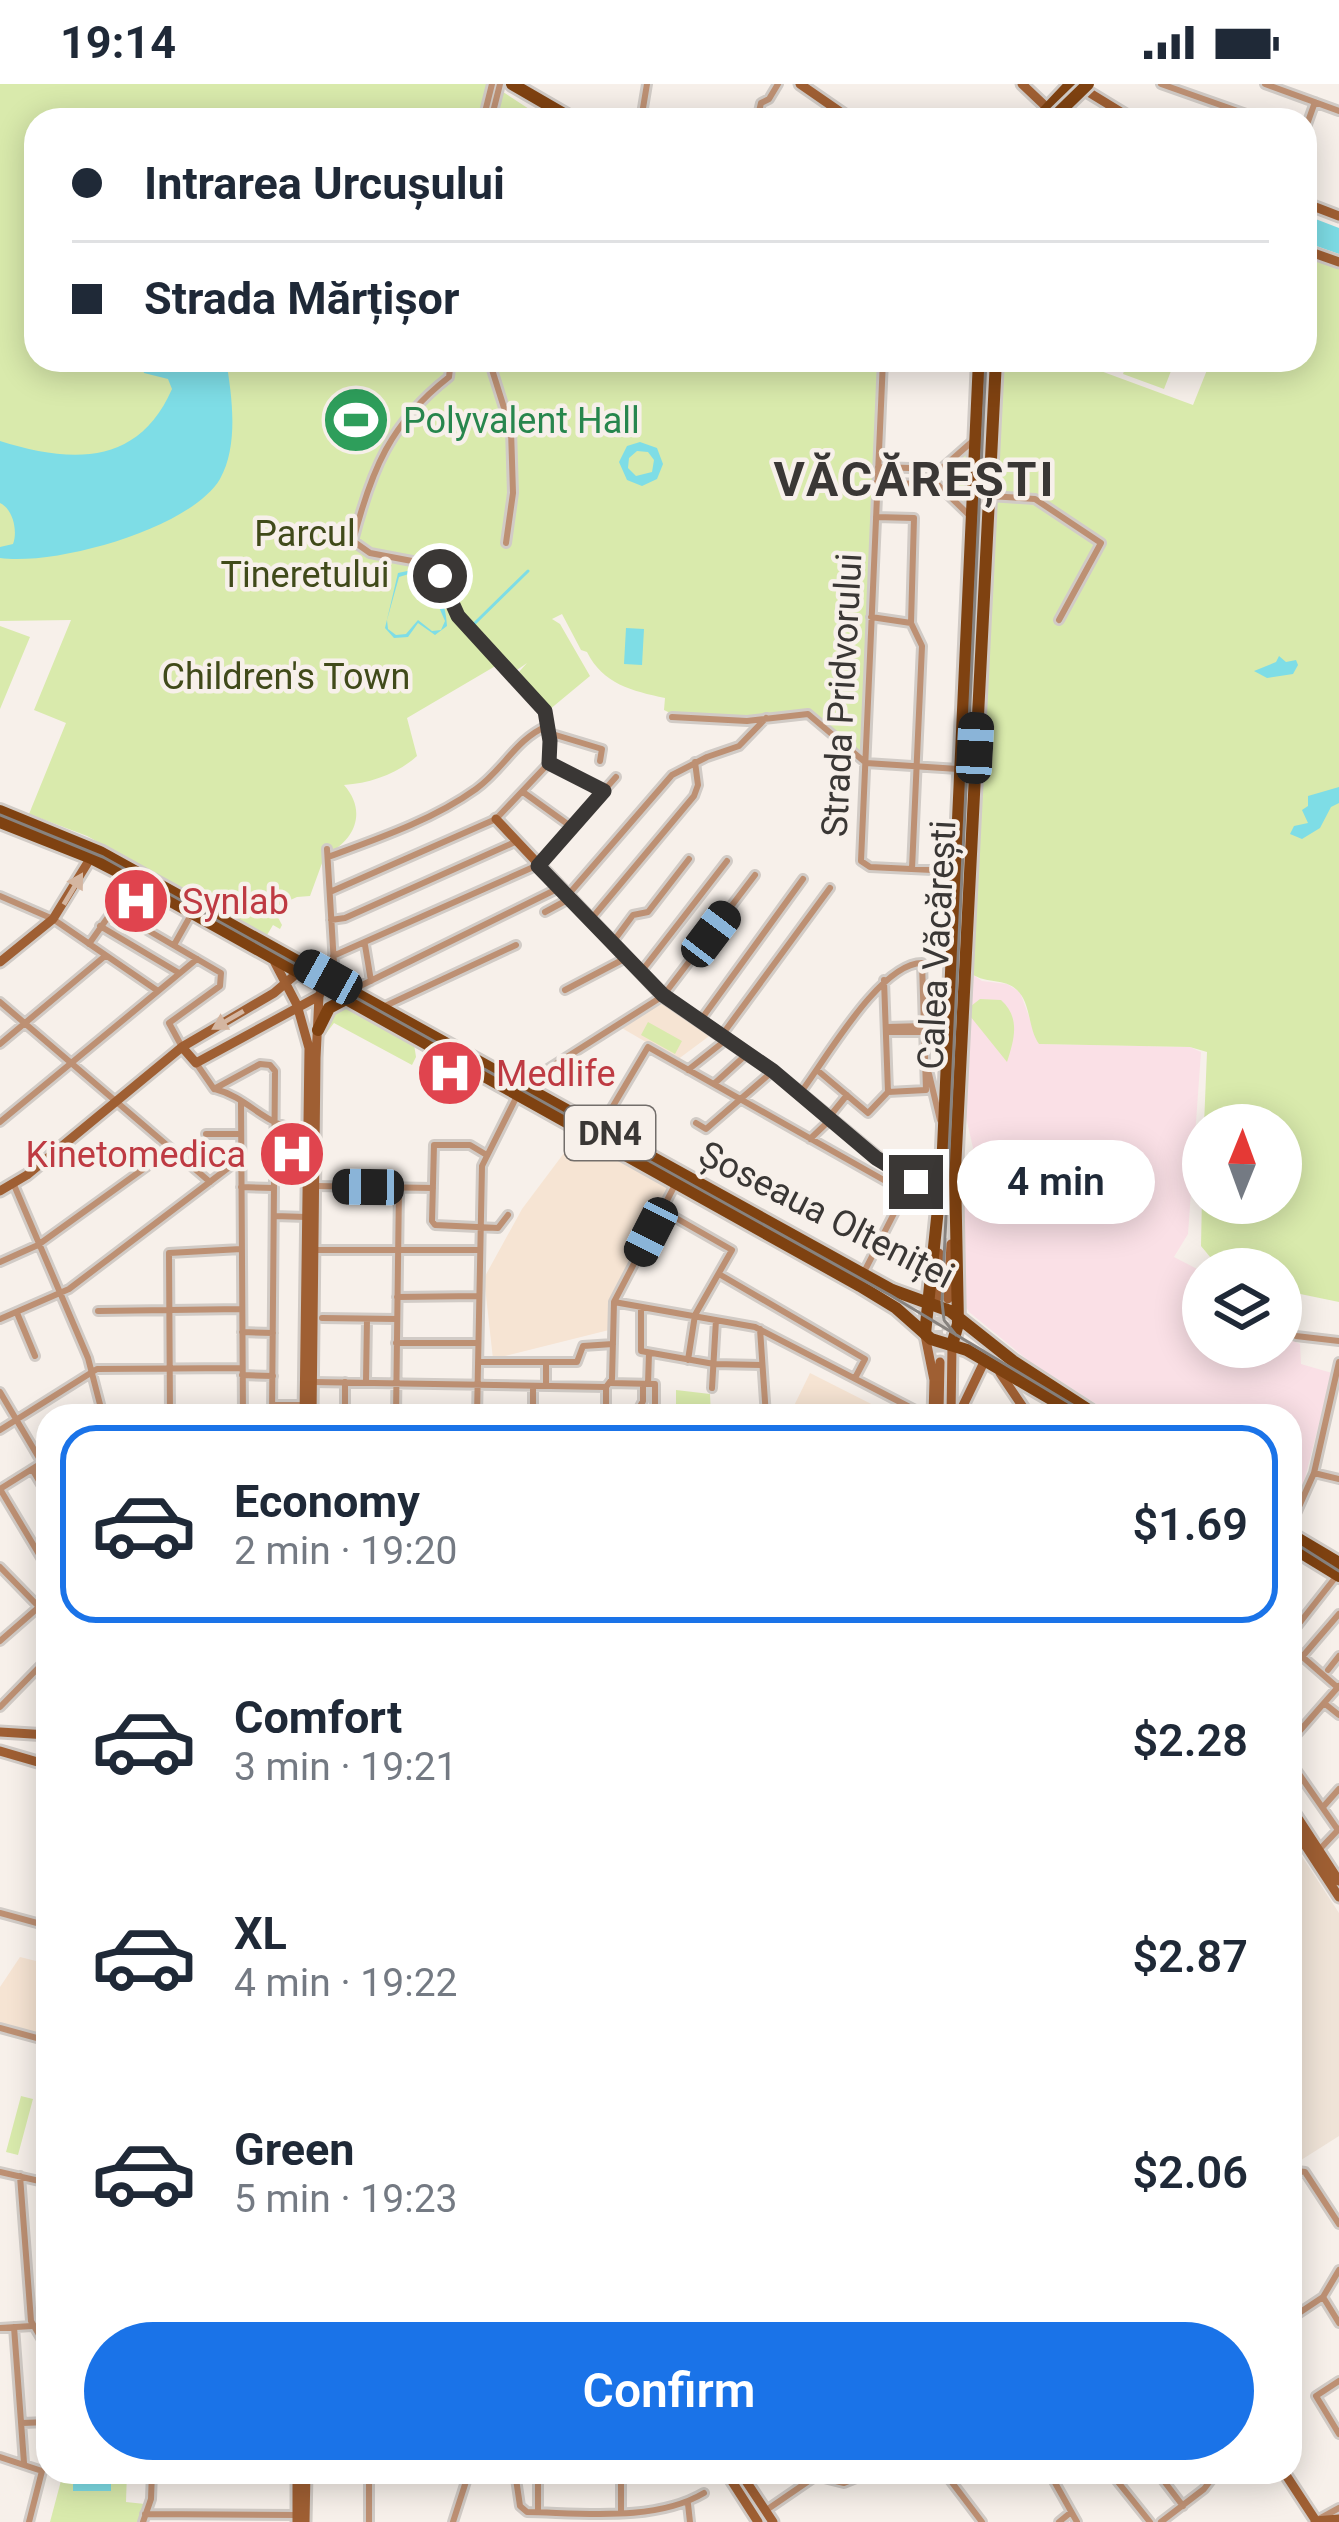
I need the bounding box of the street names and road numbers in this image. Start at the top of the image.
street label: Strada Pridvorului [814,552,870,838]
street label: Calea Văcărești [909,819,965,1071]
road number: DN4 [565,1106,655,1160]
street label: Șoseaua Olteniței [692,1133,961,1297]

